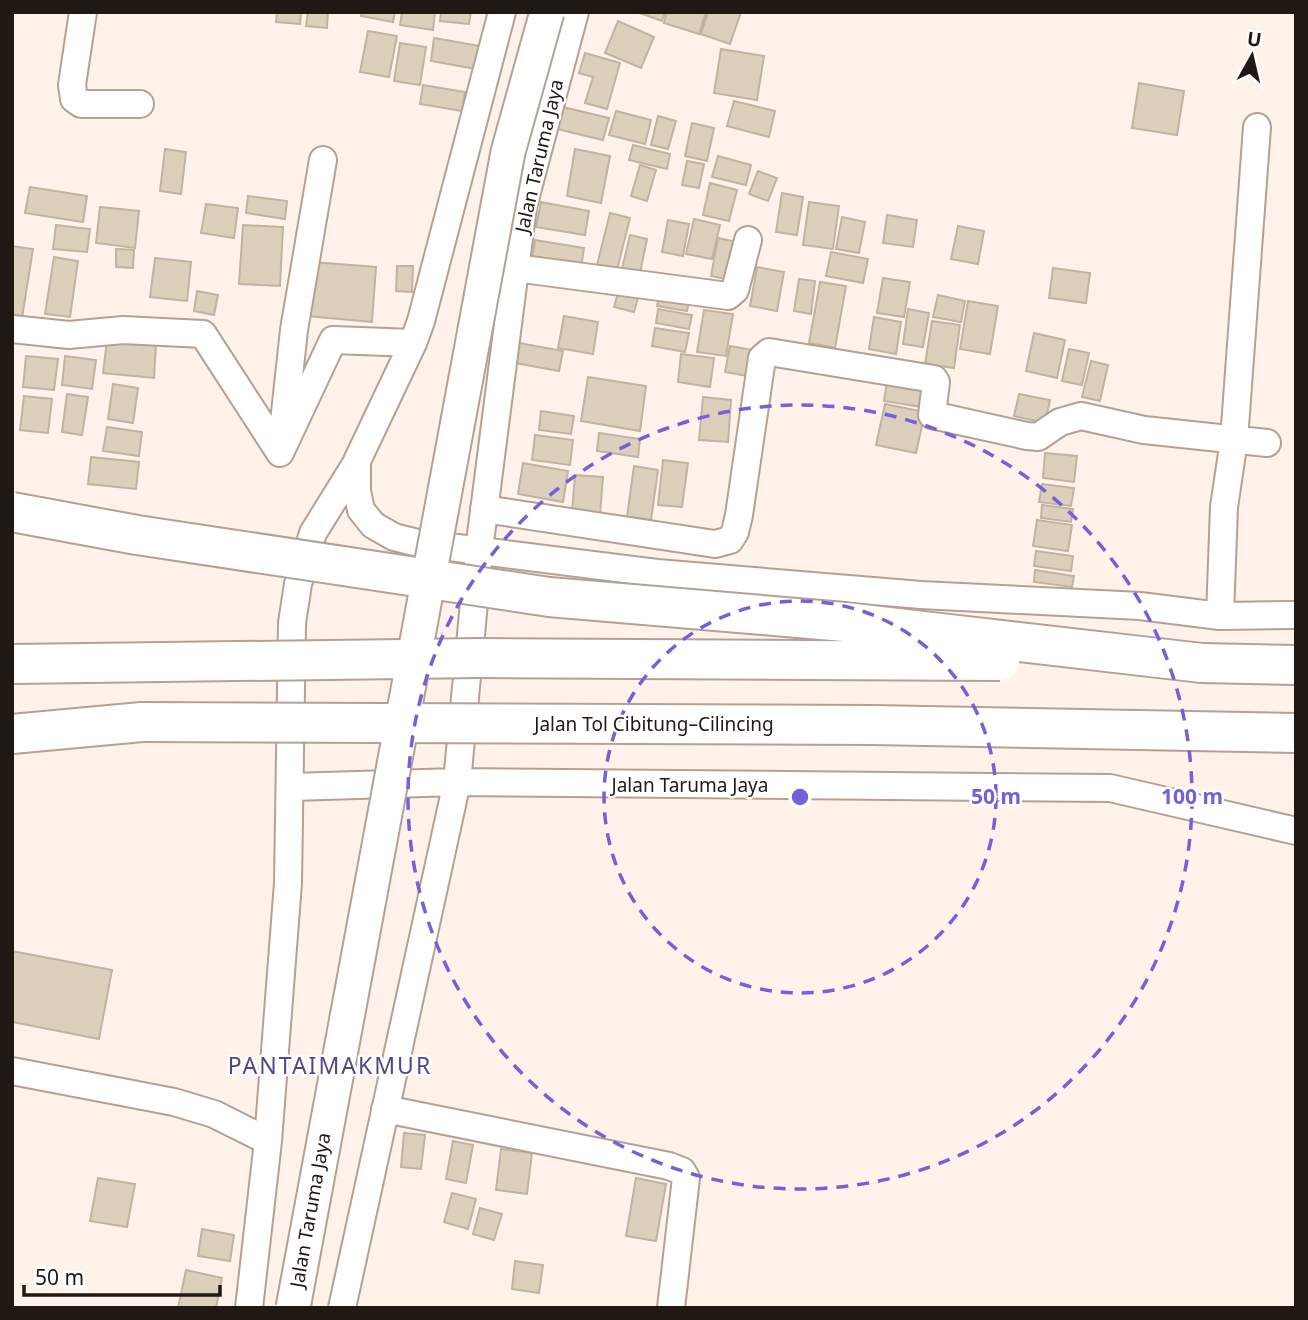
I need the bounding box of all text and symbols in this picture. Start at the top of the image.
north arrow [1217,21,1287,91]
text: U [1245,25,1263,53]
street label: Jalan Taruma Jaya [508,77,569,237]
street label: Jalan Tol Cibitung–Cilincing [532,711,774,737]
street label: Jalan Taruma Jaya [610,772,768,798]
text: 50 m [971,782,1021,810]
text: 100 m [1161,782,1223,810]
centre of rings [788,785,812,809]
district label: PANTAIMAKMUR [228,1049,432,1081]
street label: Jalan Taruma Jaya [283,1130,336,1292]
scale bar [24,1254,220,1298]
text: 50 m [35,1263,84,1291]

